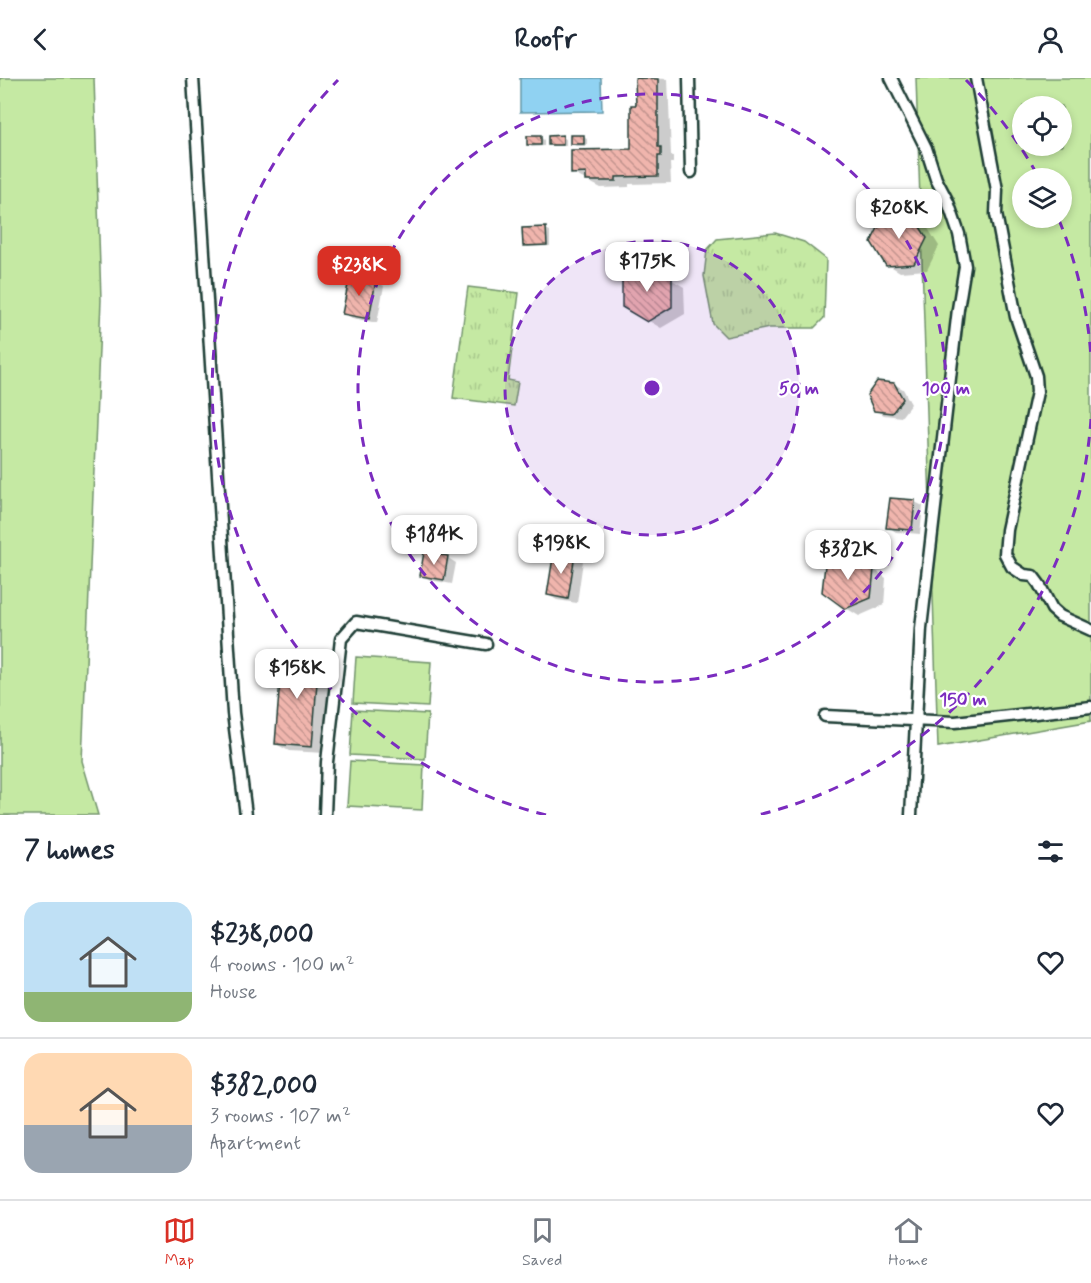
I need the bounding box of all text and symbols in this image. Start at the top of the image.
text: Roofr [514,22,577,57]
icon: back [24,23,57,56]
icon: person [1034,23,1067,56]
map controls [1012,96,1072,228]
button: locate [1012,96,1072,156]
button: layers [1012,168,1072,228]
pin: $208K [857,189,941,240]
text: $208K [870,195,928,222]
pin: $175K [605,242,689,293]
pin: $238K [317,246,401,297]
text: $175K [619,248,675,275]
text: $238K [332,252,386,279]
text: 50 m [779,377,819,401]
text: 100 m [922,377,970,401]
centre of rings [642,378,662,398]
pin: $184K [392,515,476,566]
text: $184K [405,521,463,548]
pin: $198K [519,524,603,575]
text: $198K [532,530,590,557]
pin: $382K [806,530,890,581]
text: $382K [819,536,877,563]
pin: $158K [255,649,339,700]
text: $158K [269,655,325,682]
text: 150 m [939,688,987,712]
text: 7 homes [24,834,115,868]
icon: filters [1034,835,1067,868]
text: $238,000 [210,918,314,952]
icon: home [72,926,144,998]
icon: heart [1034,946,1067,979]
text: 4 rooms · 100 m² [210,952,354,979]
text: House [210,979,257,1006]
text: $382,000 [210,1069,317,1103]
icon: home [72,1077,144,1149]
icon: heart [1034,1097,1067,1130]
text: 3 rooms · 107 m² [210,1103,351,1130]
text: Apartment [210,1130,301,1157]
tab: Map [163,1214,196,1271]
tab: Saved [522,1214,562,1271]
tab: Home [888,1214,928,1271]

